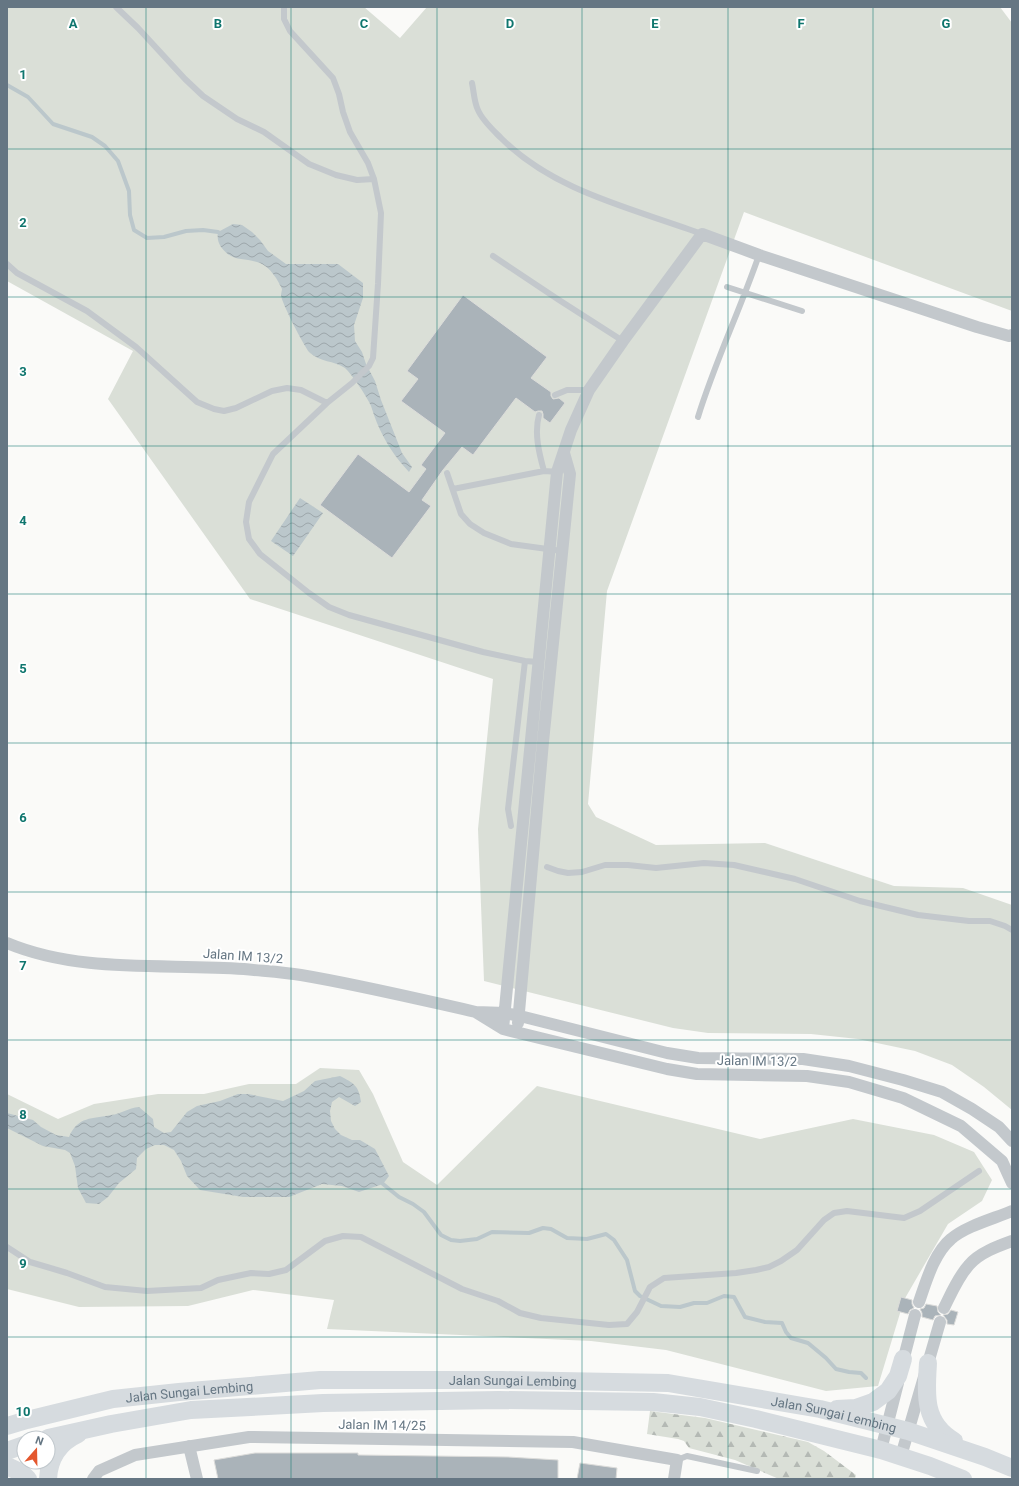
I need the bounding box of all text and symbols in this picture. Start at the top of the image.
text: A [69,16,78,31]
text: B [214,16,222,31]
text: C [360,16,369,31]
text: D [506,16,514,31]
text: E [651,16,659,31]
text: F [797,16,805,31]
text: G [942,16,951,31]
text: 1 [19,67,27,82]
text: 2 [19,215,27,230]
text: 3 [19,364,27,379]
text: 4 [19,513,27,528]
text: 5 [19,661,27,676]
text: 6 [19,810,27,825]
street label: Jalan IM 13/2 [202,946,284,966]
text: 7 [19,958,27,973]
street label: Jalan IM 13/2 [717,1053,797,1069]
text: 8 [19,1107,27,1122]
text: 9 [19,1256,27,1271]
street label: Jalan Sungai Lembing [449,1372,577,1389]
street label: Jalan Sungai Lembing [125,1378,254,1405]
street label: Jalan Sungai Lembing [770,1393,898,1435]
text: 10 [16,1404,30,1419]
street label: Jalan IM 14/25 [338,1417,426,1433]
north arrow [16,1430,56,1470]
text: N [33,1434,45,1449]

